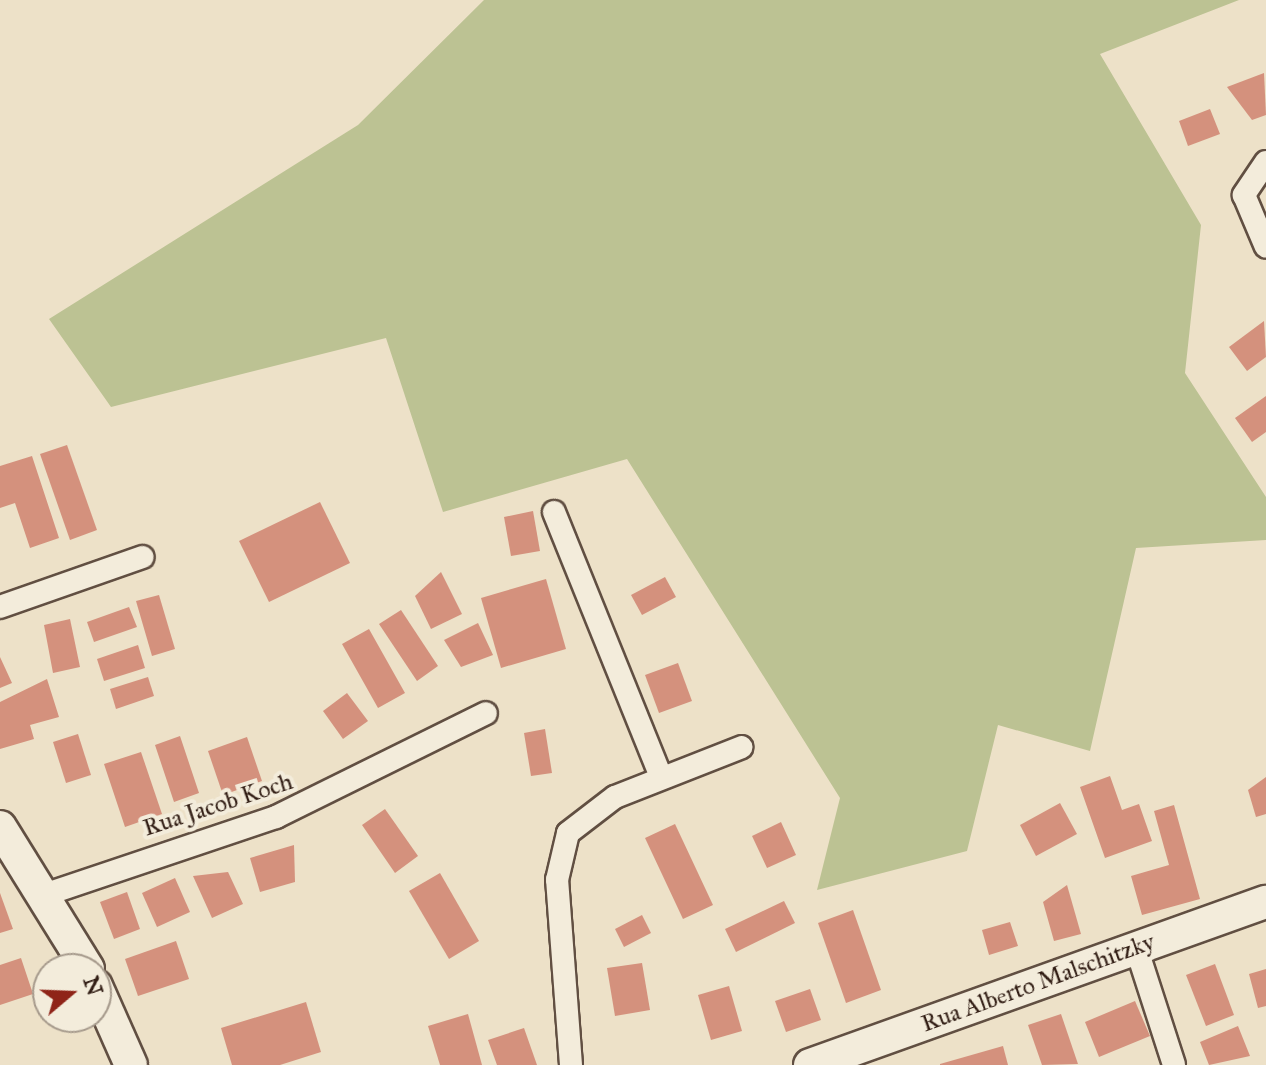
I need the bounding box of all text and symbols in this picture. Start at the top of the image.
street label: Rua Jacob Koch [140,767,296,843]
street label: Rua Alberto Malschitzky [917,927,1159,1039]
north arrow [32,953,112,1033]
text: N [77,972,109,999]

